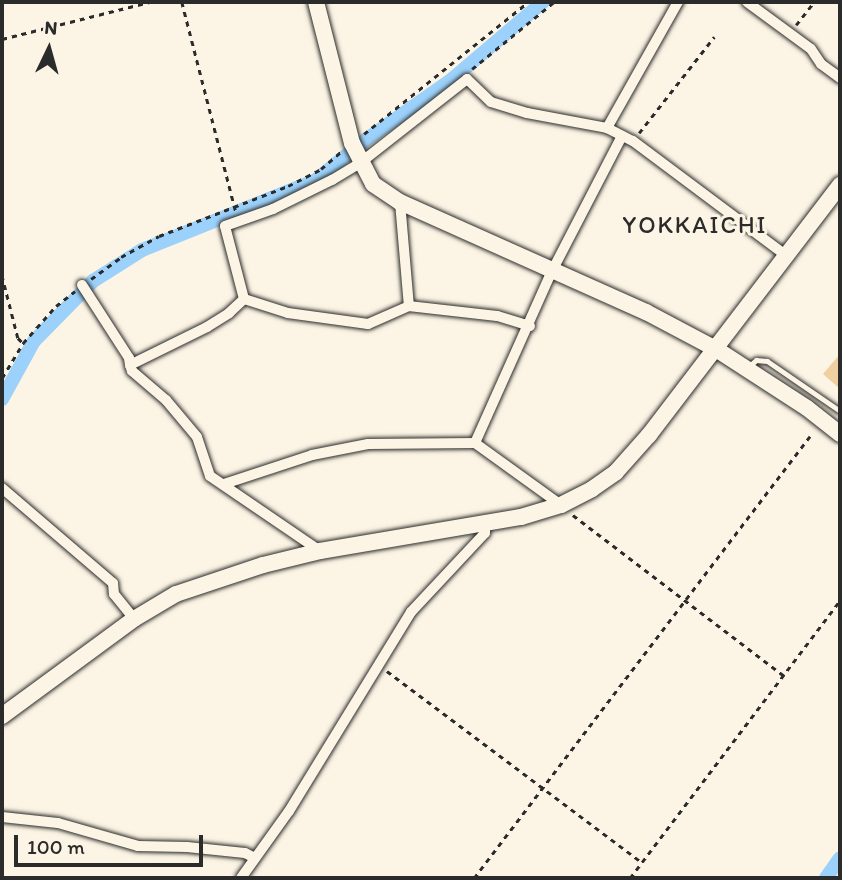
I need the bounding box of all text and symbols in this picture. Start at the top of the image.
north arrow [14,14,84,84]
text: N [43,16,58,40]
district label: YOKKAICHI [624,211,766,239]
scale bar [18,820,206,864]
text: 100 m [27,834,85,859]

